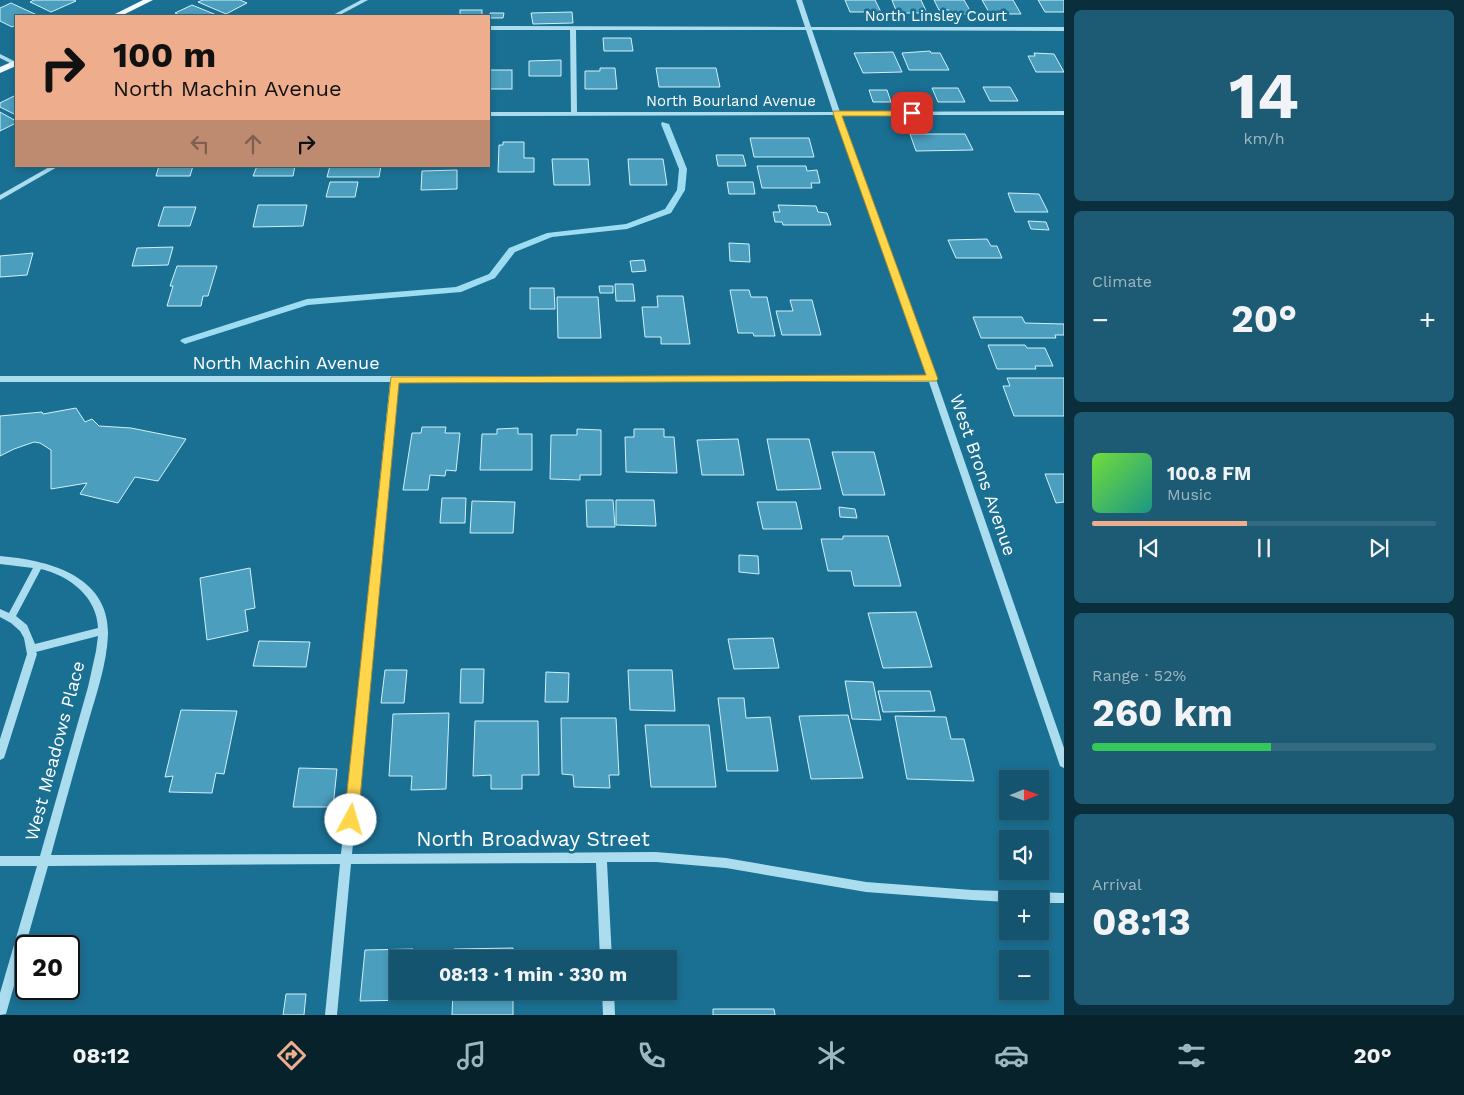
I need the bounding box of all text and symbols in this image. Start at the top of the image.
street label: North Linsley Court [865,7,1008,25]
text: 100 m [113,34,216,76]
icon: right [30,35,95,100]
text: 14 [1229,58,1299,134]
text: North Machin Avenue [113,76,342,101]
street label: North Bourland Avenue [646,92,816,110]
pin [891,92,933,134]
icon: arrive [898,99,926,127]
text: km/h [1243,129,1285,148]
icon: left [186,130,214,158]
icon: ahead [239,130,267,158]
icon: right [292,130,320,158]
text: Climate [1092,272,1152,291]
text: 20° [1231,297,1297,341]
text: − [1092,303,1109,336]
text: + [1419,303,1436,336]
street label: North Machin Avenue [192,352,380,373]
street label: West Brons Avenue [946,391,1021,558]
text: 100.8 FM [1167,462,1251,485]
text: Music [1167,485,1212,504]
icon: previous [1135,534,1163,562]
icon: pause [1250,534,1278,562]
icon: next [1365,534,1393,562]
street label: West Meadows Place [20,659,89,843]
text: Range · 52% [1092,666,1186,685]
text: 260 km [1092,691,1233,735]
north arrow [999,770,1049,820]
map controls [999,770,1049,1000]
position arrow [324,793,376,845]
street label: North Broadway Street [416,826,650,851]
button: sound [999,830,1049,880]
text: Arrival [1092,875,1142,894]
button: + [999,890,1049,940]
text: 08:13 [1092,900,1191,944]
speed limit sign: 20 [15,935,80,1000]
button: − [999,950,1049,1000]
text: 08:13 · 1 min · 330 m [439,963,627,986]
icon: directions [274,1038,309,1073]
icon: music [454,1038,489,1073]
icon: phone [634,1038,669,1073]
icon: climate [814,1038,849,1073]
icon: car [994,1038,1029,1073]
icon: filters [1174,1038,1209,1073]
text: 08:12 [72,1043,130,1068]
text: 20° [1353,1043,1392,1068]

